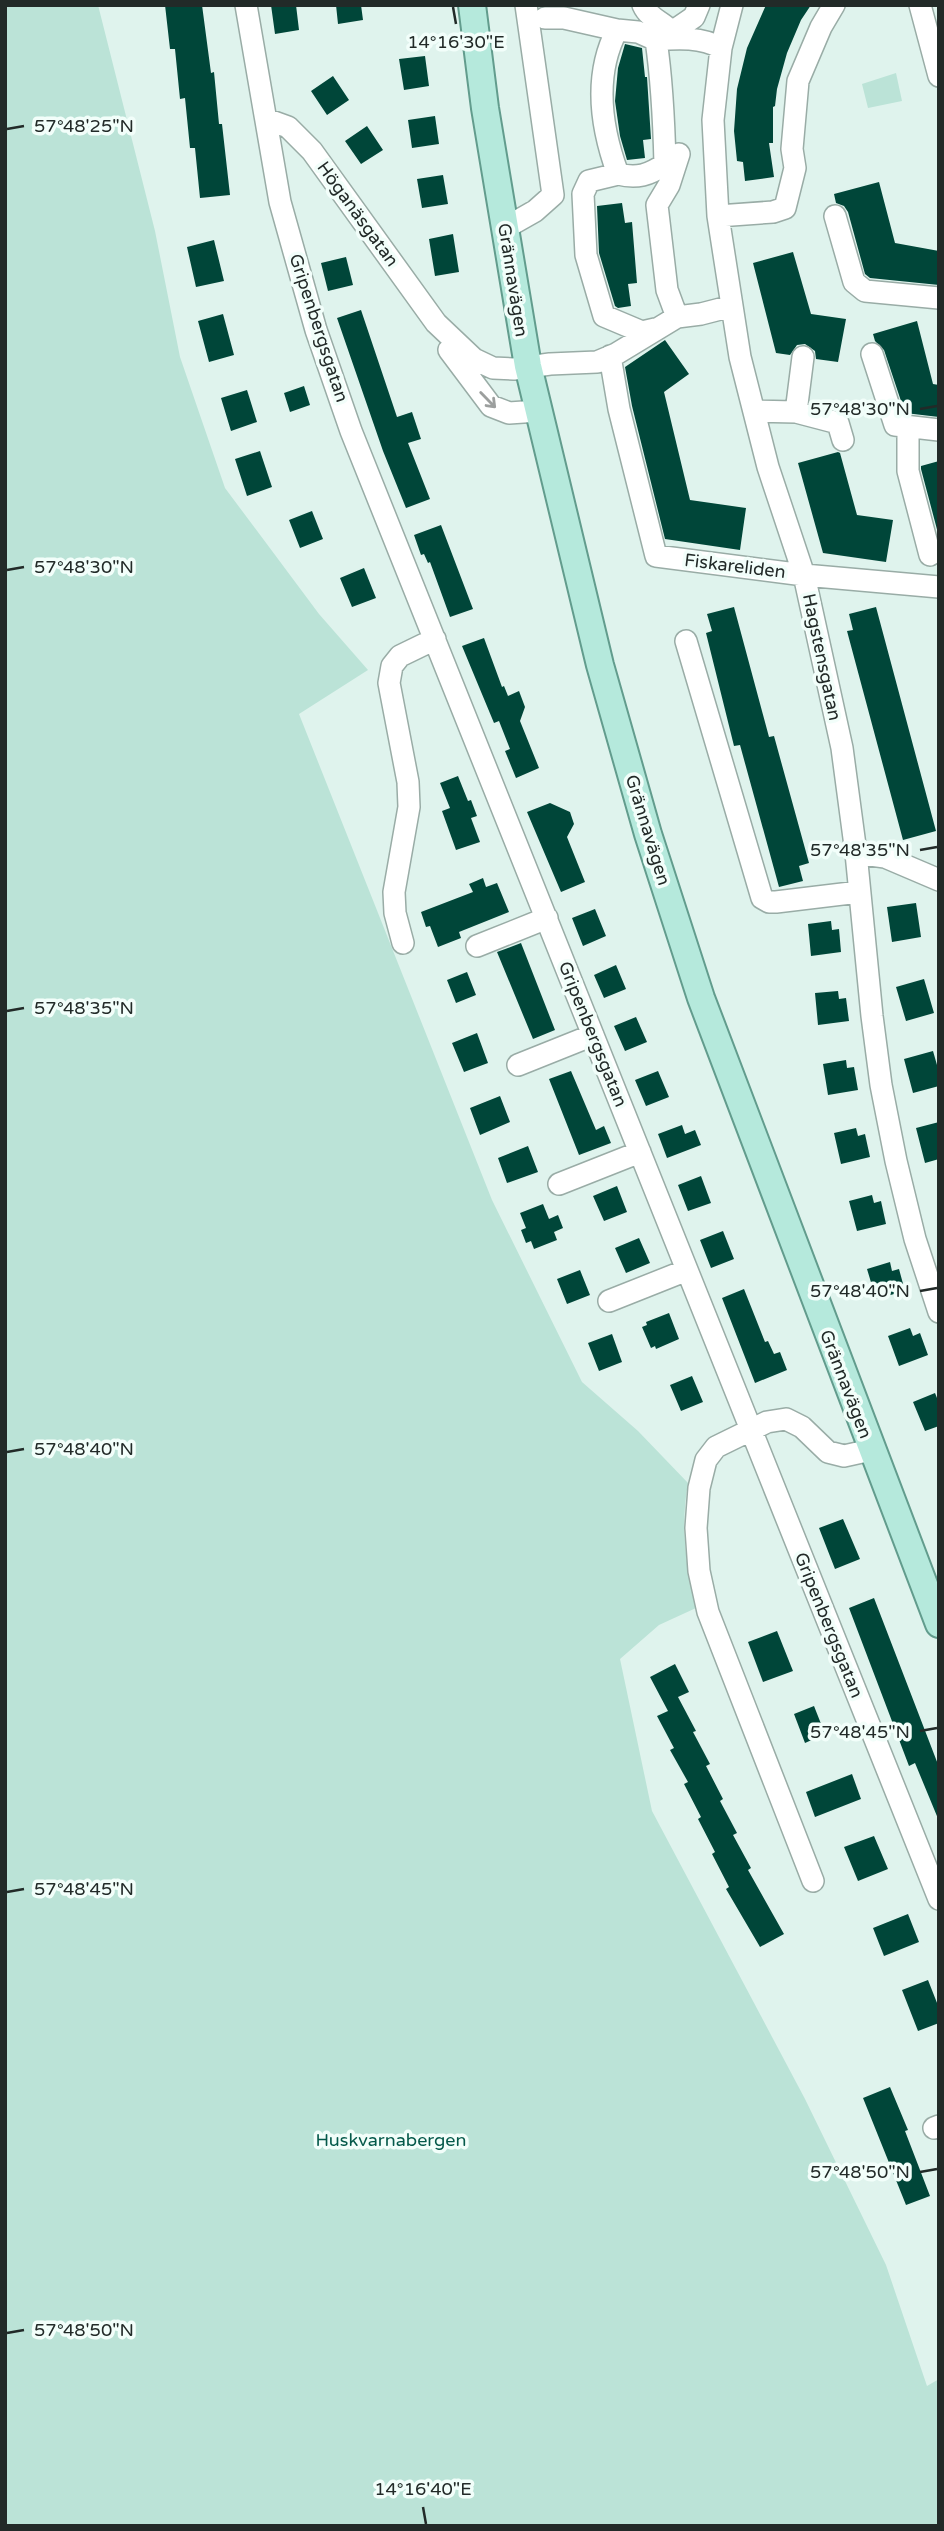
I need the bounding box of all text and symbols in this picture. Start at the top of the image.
text: 14°16'30"E [407,31,505,53]
text: 57°48'25"N [34,115,134,137]
street label: Höganäsgatan [312,157,404,271]
street label: Grännavägen [493,222,533,338]
street label: Gripenbergsgatan [285,251,353,405]
one-way arrow [479,391,496,408]
text: 57°48'30"N [810,398,910,420]
street label: Fiskareliden [683,549,787,583]
text: 57°48'30"N [34,556,134,578]
street label: Hagstensgatan [798,591,846,723]
street label: Grännavägen [621,772,675,888]
text: 57°48'35"N [810,839,910,861]
street label: Gripenbergsgatan [554,958,632,1110]
text: 57°48'35"N [34,997,134,1019]
text: 57°48'40"N [810,1280,910,1302]
street label: Grännavägen [815,1327,877,1441]
text: 57°48'40"N [34,1438,134,1460]
street label: Gripenbergsgatan [790,1549,868,1701]
text: 57°48'45"N [810,1721,910,1743]
text: 57°48'45"N [34,1878,134,1900]
park label: Huskvarnabergen [316,2129,466,2151]
text: 57°48'50"N [810,2161,910,2183]
text: 57°48'50"N [34,2319,134,2341]
text: 14°16'40"E [374,2478,472,2500]

